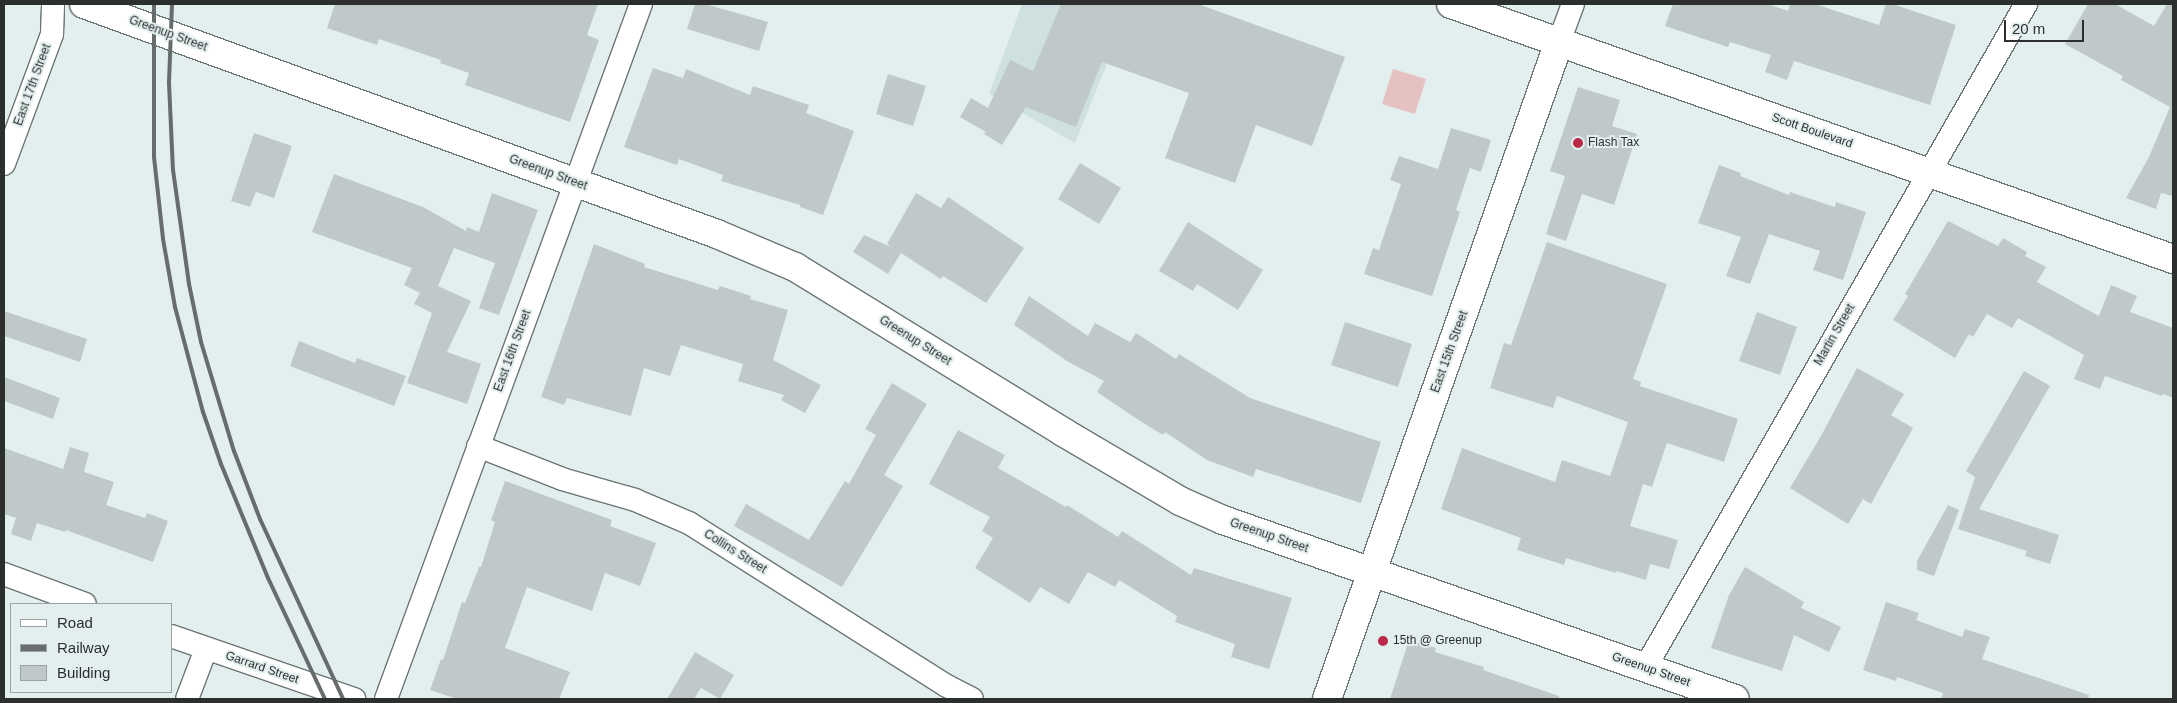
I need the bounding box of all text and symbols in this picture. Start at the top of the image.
scale bar [2007,10,2087,42]
street label: Greenup Street [127,13,209,55]
text: 20 m [2012,20,2045,37]
street label: East 17th Street [12,42,54,128]
street label: Scott Boulevard [1770,110,1854,152]
place label: Flash Tax [1588,136,1639,150]
marker: Flash Tax [1572,137,1584,149]
street label: Greenup Street [507,152,589,194]
street label: Martin Street [1812,302,1858,368]
street label: East 16th Street [492,308,534,394]
street label: East 15th Street [1429,309,1471,395]
street label: Greenup Street [876,313,954,369]
street label: Greenup Street [1228,516,1310,556]
street label: Collins Street [701,527,769,577]
legend [10,603,172,693]
text: Road [57,614,93,631]
place label: 15th @ Greenup [1393,634,1482,648]
marker: 15th @ Greenup [1377,635,1389,647]
text: Railway [57,639,110,656]
street label: Garrard Street [223,649,301,687]
street label: Greenup Street [1610,650,1692,690]
text: Building [57,664,110,681]

